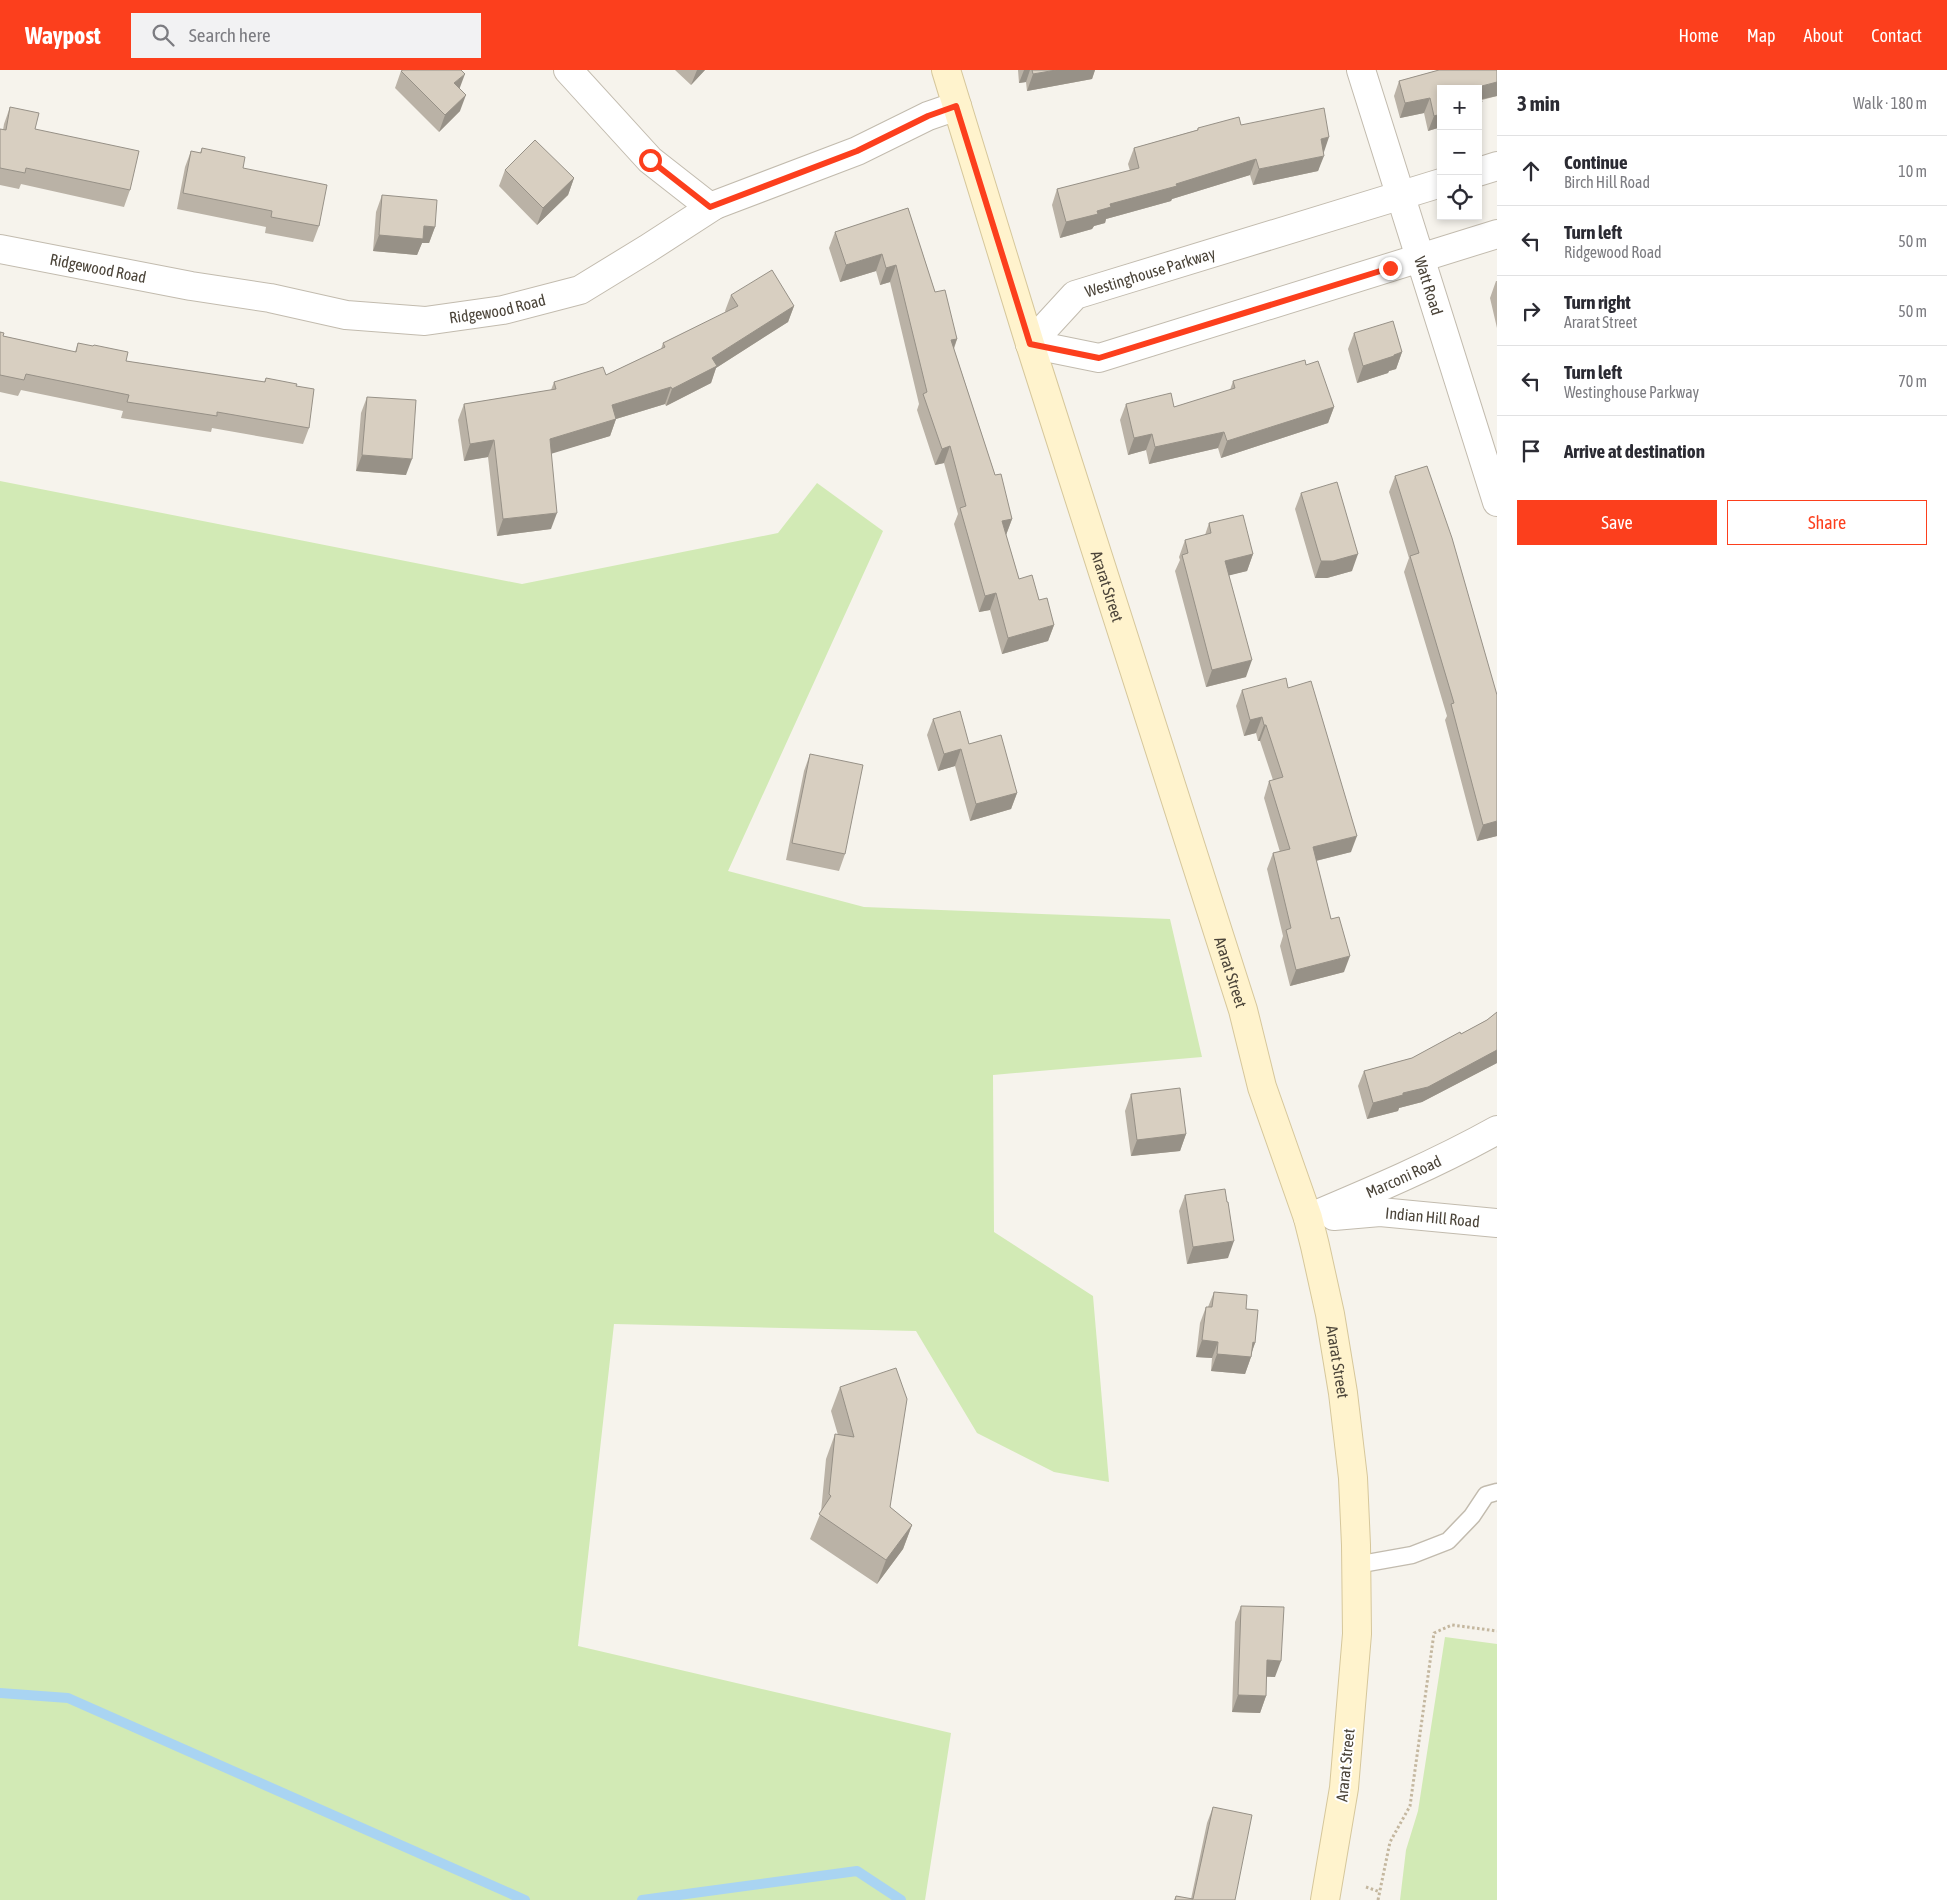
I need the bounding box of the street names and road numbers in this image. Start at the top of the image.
street label: Westinghouse Parkway [1083,244,1218,300]
street label: Ridgewood Road [48,250,148,286]
street label: Watt Road [1411,254,1447,317]
street label: Ridgewood Road [448,290,547,326]
street label: Ararat Street [1088,549,1127,624]
street label: Ararat Street [1211,934,1251,1010]
street label: Marconi Road [1363,1151,1444,1201]
street label: Indian Hill Road [1385,1204,1481,1230]
street label: Ararat Street [1323,1324,1353,1400]
street label: Ararat Street [1332,1727,1358,1802]

